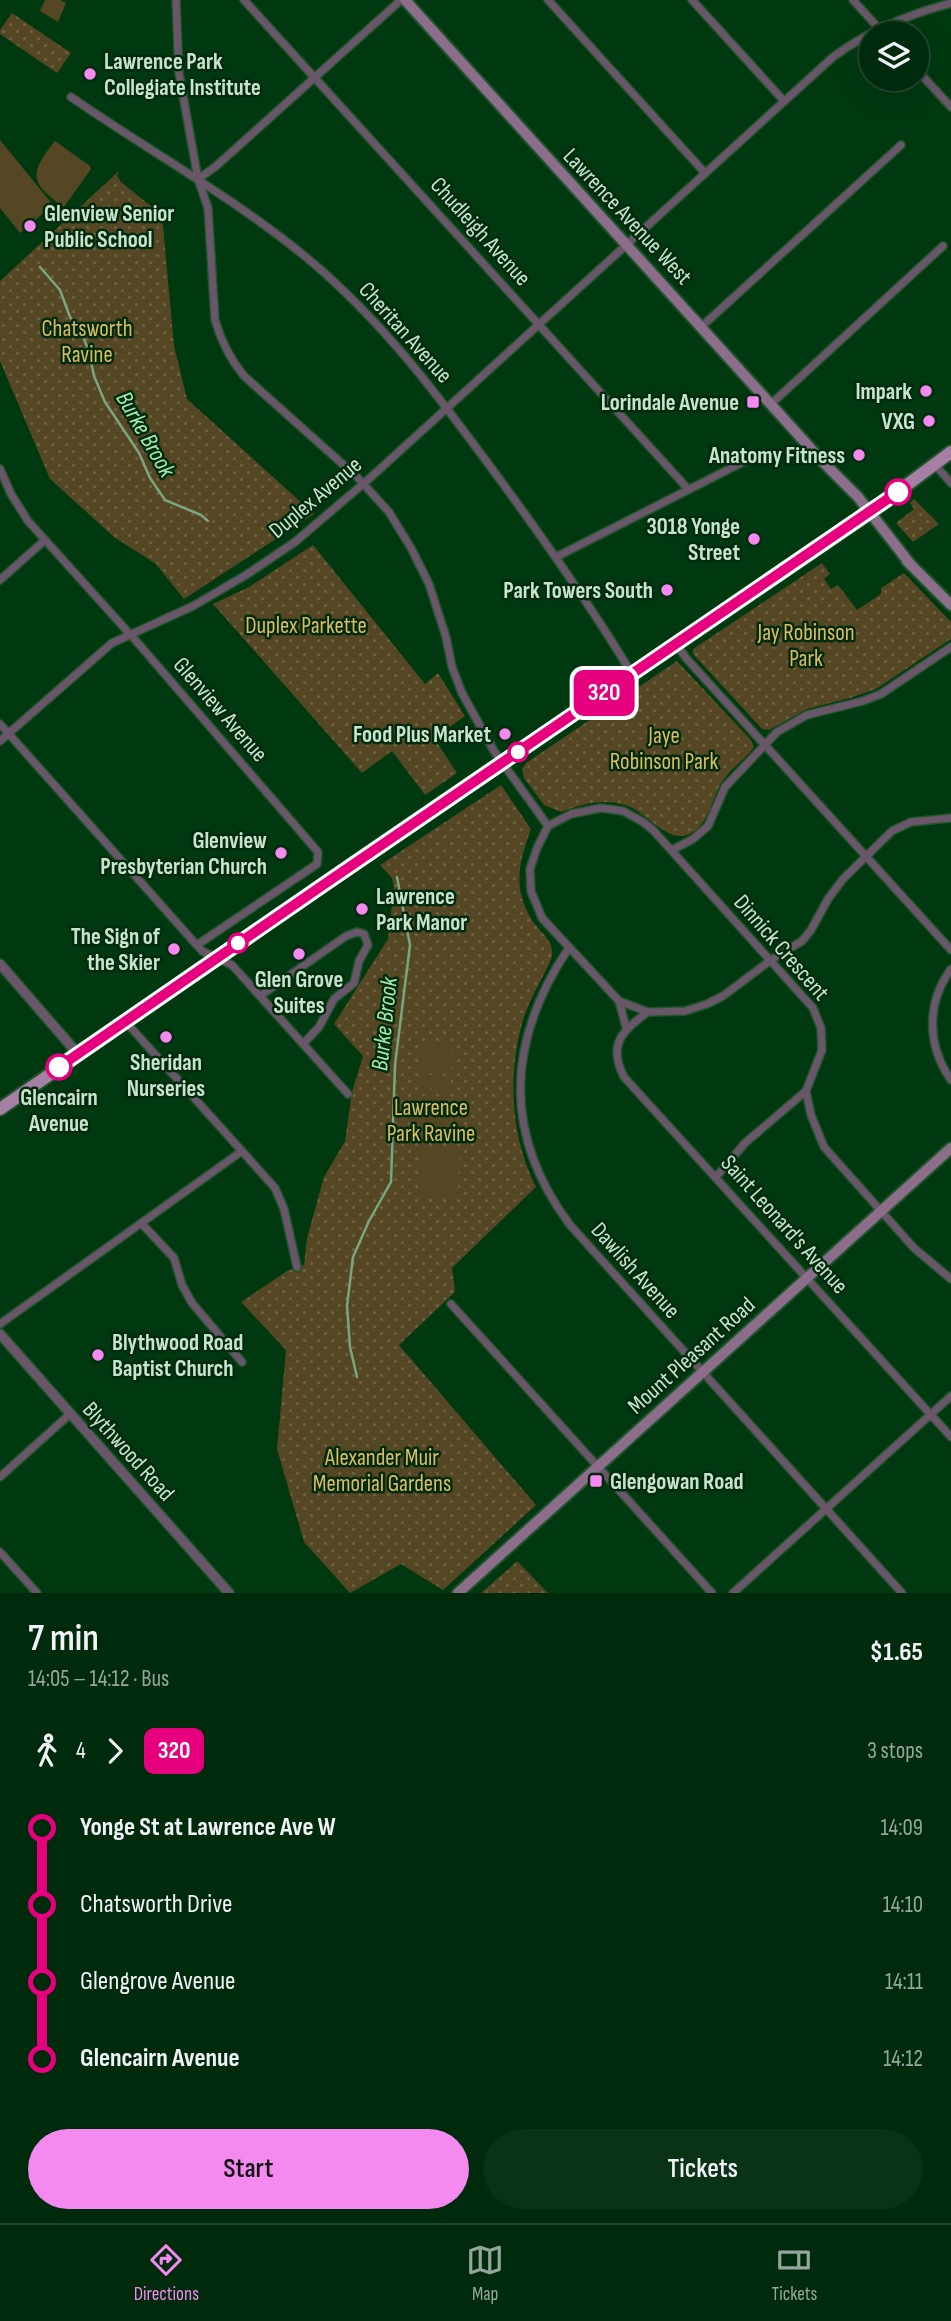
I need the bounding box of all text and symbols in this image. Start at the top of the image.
map controls [859,21,929,91]
button: layers [859,21,929,91]
place label: Lawrence Park Collegiate Institute [104,48,261,102]
marker: Lawrence Park Collegiate Institute [82,66,98,82]
street label: Lawrence Avenue West [557,143,698,291]
street label: Chudleigh Avenue [424,171,536,292]
place label: Glenview Senior Public School [44,200,174,254]
marker: Glenview Senior Public School [22,218,38,234]
street label: Cheritan Avenue [352,276,458,389]
park label: Chatsworth Ravine [41,315,133,369]
place label: Impark [855,378,912,406]
marker: Impark [918,383,934,399]
water label: Burke Brook [109,386,182,483]
place label: Lorindale Avenue [601,389,739,417]
marker: Lorindale Avenue [745,394,761,410]
place label: VXG [881,408,915,436]
marker: VXG [921,413,937,429]
place label: Anatomy Fitness [708,442,845,470]
marker: Anatomy Fitness [851,447,867,463]
street label: Duplex Avenue [264,451,368,545]
unlabelled marker [885,479,911,505]
place label: 3018 Yonge Street [646,513,740,567]
marker: 3018 Yonge Street [746,531,762,547]
place label: Park Towers South [503,577,653,605]
marker: Park Towers South [659,582,675,598]
park label: Duplex Parkette [245,612,367,640]
park label: Jay Robinson Park [756,619,855,673]
street label: Glenview Avenue [167,651,273,768]
line badge: 320 [564,670,644,716]
text: 320 [588,678,620,707]
place label: Food Plus Market [353,721,491,749]
park label: Jaye Robinson Park [610,722,718,776]
marker: Food Plus Market [497,726,513,742]
unlabelled marker [508,742,528,762]
place label: Glenview Presbyterian Church [100,827,267,881]
marker: Glenview Presbyterian Church [273,845,289,861]
place label: Lawrence Park Manor [376,883,467,937]
street label: Dinnick Crescent [728,889,835,1006]
marker: Lawrence Park Manor [354,901,370,917]
place label: The Sign of the Skier [71,923,161,977]
unlabelled marker [228,933,248,953]
marker: The Sign of the Skier [166,941,182,957]
marker: Glen Grove Suites [291,946,307,962]
place label: Glen Grove Suites [255,966,343,1020]
water label: Burke Brook [365,975,404,1072]
marker: Sheridan Nurseries [158,1029,174,1045]
place label: Sheridan Nurseries [127,1049,205,1103]
marker: Glencairn Avenue [46,1054,72,1080]
place label: Glencairn Avenue [20,1084,98,1138]
park label: Lawrence Park Ravine [387,1094,475,1148]
street label: Saint Leonard's Avenue [715,1150,854,1300]
street label: Dawlish Avenue [585,1217,686,1325]
street label: Mount Pleasant Road [622,1291,761,1420]
place label: Blythwood Road Baptist Church [112,1329,243,1383]
marker: Blythwood Road Baptist Church [90,1347,106,1363]
street label: Blythwood Road [76,1396,180,1507]
park label: Alexander Muir Memorial Gardens [313,1444,451,1498]
place label: Glengowan Road [610,1468,744,1496]
marker: Glengowan Road [588,1473,604,1489]
text: 7 min [28,1616,99,1661]
text: $1.65 [870,1637,923,1668]
text: 14:05 – 14:12 · Bus [28,1665,169,1693]
icon: walk [28,1732,66,1770]
icon: forward [96,1732,134,1770]
text: 320 [158,1736,190,1765]
text: 4 [76,1737,86,1765]
text: 3 stops [867,1737,923,1765]
text: Yonge St at Lawrence Ave W [80,1812,336,1843]
text: 14:09 [881,1814,923,1842]
text: Chatsworth Drive [80,1889,233,1920]
text: 14:10 [883,1891,923,1919]
text: Glengrove Avenue [80,1966,235,1997]
text: 14:11 [885,1968,923,1996]
text: Glencairn Avenue [80,2043,240,2074]
text: 14:12 [883,2045,923,2073]
button: Start [28,2129,469,2209]
button: Tickets [483,2129,923,2209]
tab: Directions [134,2241,199,2306]
tab: Map [466,2241,504,2306]
tab: Tickets [771,2241,817,2306]

